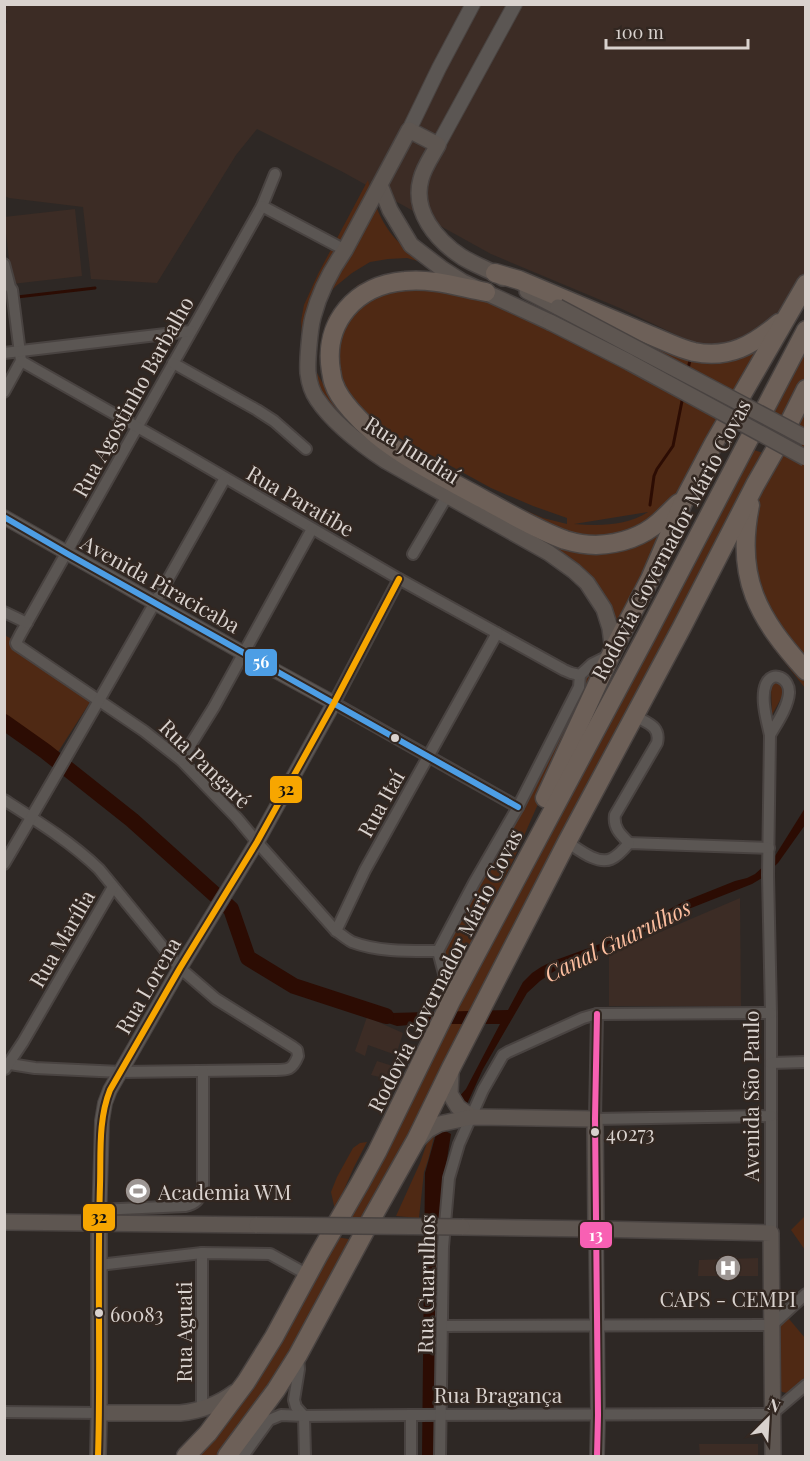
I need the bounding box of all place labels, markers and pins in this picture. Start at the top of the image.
unlabelled marker [389,732,401,744]
place label: 40273 [606,1119,655,1146]
marker: 40273 [589,1126,601,1138]
sports icon: Academia WM [123,1176,153,1206]
place label: Academia WM [157,1177,292,1205]
hospital icon: CAPS - CEMPI [713,1253,743,1283]
place label: CAPS - CEMPI [660,1284,796,1312]
place label: 60083 [110,1300,164,1327]
marker: 60083 [93,1307,105,1319]

